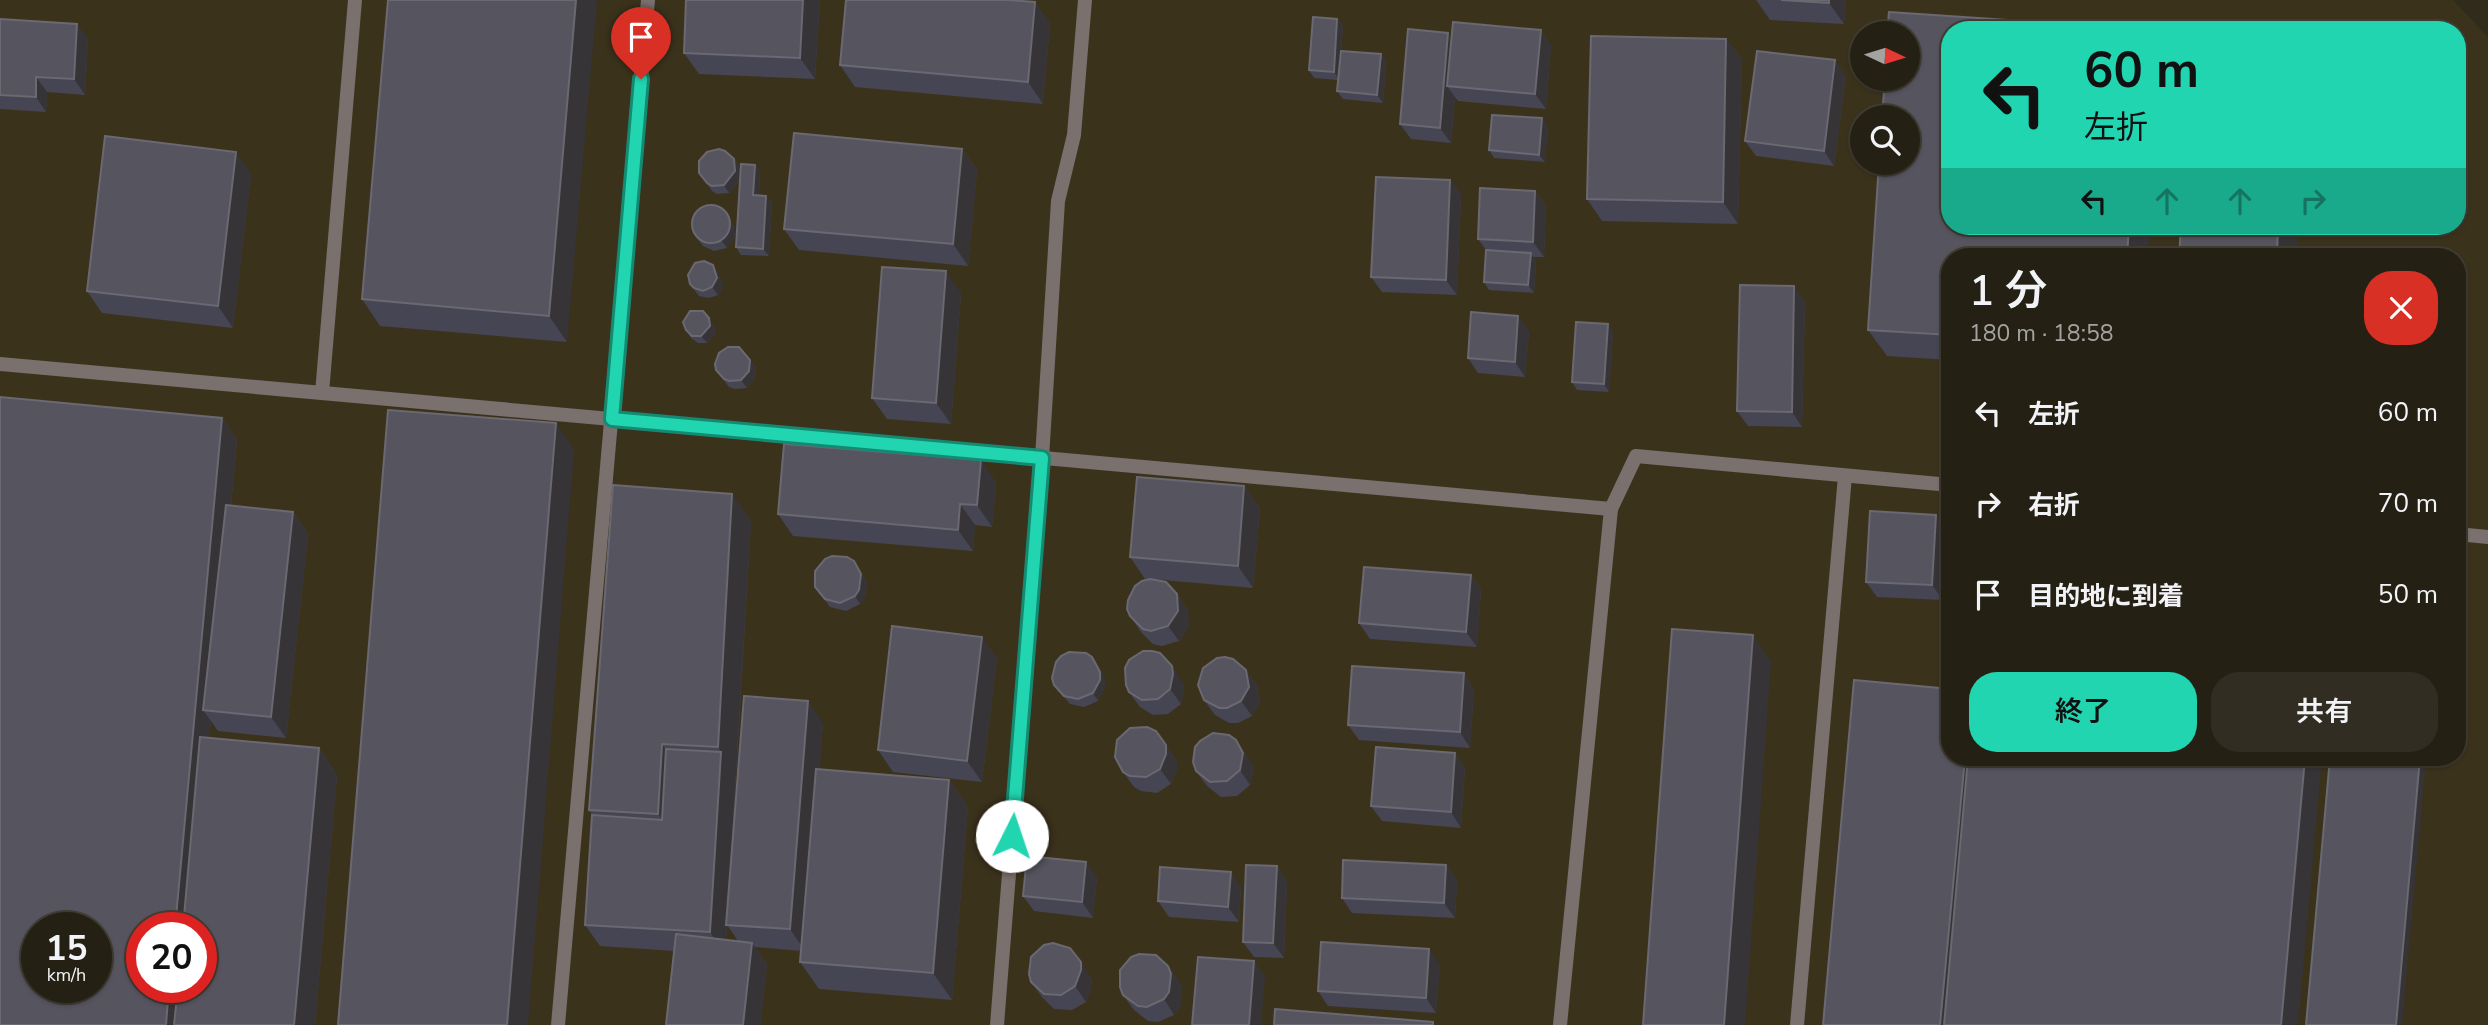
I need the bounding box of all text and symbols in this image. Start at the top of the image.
pin [611,7,671,79]
icon: arrive [622,18,660,56]
north arrow [1850,21,1920,91]
map controls [1850,21,1920,175]
text: 60 m [2084,37,2199,104]
icon: left [1969,49,2060,140]
button: search [1850,105,1920,175]
text: 左折 [2084,106,2148,149]
icon: left [2075,182,2113,220]
icon: ahead [2148,182,2186,220]
icon: ahead [2221,182,2259,220]
icon: right [2294,182,2332,220]
text: 1 分 [1969,263,2047,320]
button: close [2364,271,2438,345]
text: 180 m · 18:58 [1969,318,2114,349]
icon: left [1969,394,2007,432]
text: 60 m [2378,395,2438,430]
text: 左折 [2028,397,2080,432]
icon: right [1969,485,2007,523]
text: 70 m [2378,486,2438,521]
text: 右折 [2028,488,2080,523]
icon: arrive [1969,576,2007,614]
text: 50 m [2378,577,2438,612]
text: 目的地に到着 [2028,579,2184,614]
button: 終了 [1969,672,2197,752]
button: 共有 [2211,672,2438,752]
position arrow [975,799,1049,873]
speed limit sign: 20 [126,912,217,1003]
text: 15 [45,925,88,972]
text: km/h [47,963,86,987]

